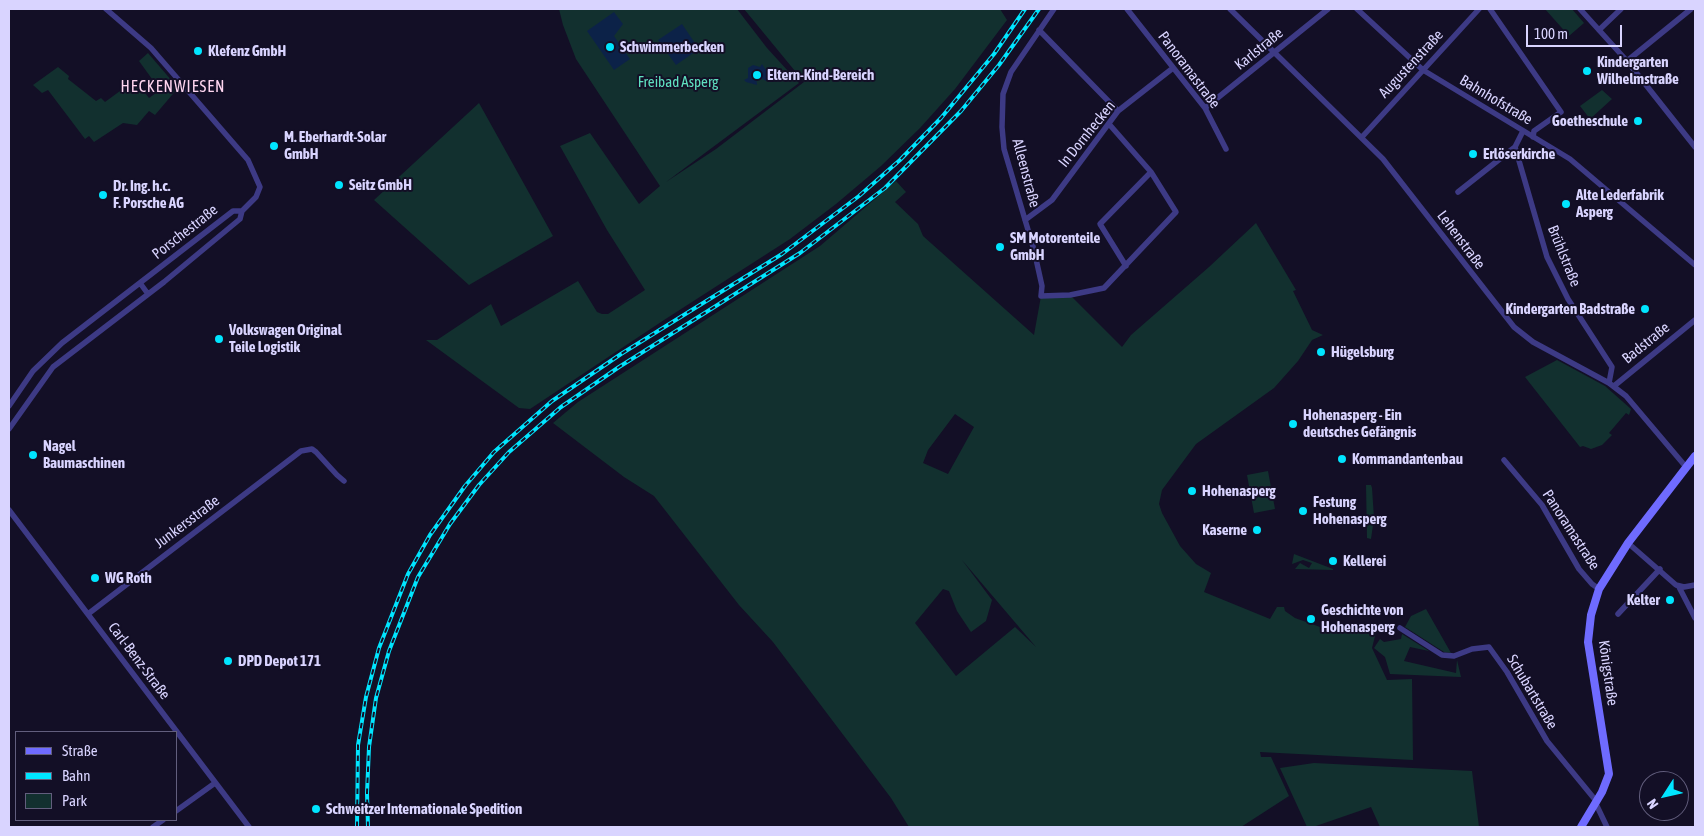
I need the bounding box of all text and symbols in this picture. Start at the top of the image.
scale bar [1529,15,1625,47]
street label: Karlstraße [1231,24,1287,74]
text: 100 m [1534,25,1568,42]
street label: Augustenstraße [1375,26,1447,102]
street label: Panoramastraße [1154,28,1224,112]
place label: Schwimmerbecken [620,38,724,56]
marker: Schwimmerbecken [604,41,616,53]
place label: Klefenz GmbH [208,42,286,60]
marker: Klefenz GmbH [192,45,204,57]
place label: Kindergarten Wilhelmstraße [1597,53,1679,88]
marker: Kindergarten Wilhelmstraße [1581,65,1593,77]
place label: Eltern-Kind-Bereich [767,66,874,84]
marker: Eltern-Kind-Bereich [751,69,763,81]
street label: Bahnhofstraße [1456,71,1536,129]
park label: Freibad Asperg [638,73,718,91]
district label: HECKENWIESEN [119,77,227,97]
street label: In Dornhecken [1055,97,1119,171]
place label: Goetheschule [1552,112,1628,130]
marker: Goetheschule [1632,115,1644,127]
place label: M. Eberhardt-Solar GmbH [284,128,386,163]
street label: Alleenstraße [1008,137,1044,209]
marker: M. Eberhardt-Solar GmbH [268,140,280,152]
place label: Erlöserkirche [1483,145,1555,163]
marker: Erlöserkirche [1467,148,1479,160]
place label: Seitz GmbH [349,176,412,194]
place label: Dr. Ing. h.c. F. Porsche AG [113,177,184,212]
marker: Seitz GmbH [333,179,345,191]
place label: Alte Lederfabrik Asperg [1576,186,1664,221]
marker: Dr. Ing. h.c. F. Porsche AG [97,189,109,201]
marker: Alte Lederfabrik Asperg [1560,198,1572,210]
street label: Porschestraße [149,201,221,263]
street label: Lehenstraße [1433,207,1489,273]
street label: Brühlstraße [1544,223,1584,289]
place label: SM Motorenteile GmbH [1010,229,1100,264]
marker: SM Motorenteile GmbH [994,241,1006,253]
place label: Kindergarten Badstraße [1506,300,1635,318]
marker: Kindergarten Badstraße [1639,303,1651,315]
street label: Badstraße [1619,318,1673,368]
place label: Volkswagen Original Teile Logistik [229,321,342,356]
marker: Volkswagen Original Teile Logistik [213,333,225,345]
place label: Hügelsburg [1331,343,1394,361]
marker: Hügelsburg [1315,346,1327,358]
place label: Hohenasperg - Ein deutsches Gefängnis [1303,406,1416,441]
marker: Hohenasperg - Ein deutsches Gefängnis [1287,418,1299,430]
place label: Nagel Baumaschinen [43,437,125,472]
marker: Nagel Baumaschinen [27,449,39,461]
place label: Kommandantenbau [1352,450,1463,468]
marker: Kommandantenbau [1336,453,1348,465]
place label: Hohenasperg [1202,482,1276,500]
marker: Hohenasperg [1186,485,1198,497]
street label: Panoramastraße [1538,487,1604,573]
street label: Junkersstraße [151,492,223,552]
place label: Festung Hohenasperg [1313,493,1387,528]
marker: Festung Hohenasperg [1297,505,1309,517]
place label: Kaserne [1202,521,1247,539]
marker: Kaserne [1251,524,1263,536]
place label: Kellerei [1343,552,1386,570]
marker: Kellerei [1327,555,1339,567]
place label: WG Roth [105,569,152,587]
marker: WG Roth [89,572,101,584]
place label: Kelter [1627,591,1660,609]
marker: Kelter [1664,594,1676,606]
place label: Geschichte von Hohenasperg [1321,601,1404,636]
marker: Geschichte von Hohenasperg [1305,613,1317,625]
street label: Carl-Benz-Straße [104,619,174,703]
street label: Königstraße [1595,639,1621,707]
place label: DPD Depot 171 [238,652,321,670]
street label: Schubartstraße [1503,652,1561,732]
marker: DPD Depot 171 [222,655,234,667]
legend [15,731,178,821]
text: Straße [62,742,98,759]
text: Bahn [62,767,91,784]
north arrow [1639,771,1689,821]
text: Park [62,792,87,809]
text: N [1644,796,1661,812]
place label: Schweitzer Internationale Spedition [326,800,522,818]
marker: Schweitzer Internationale Spedition [310,803,322,815]

